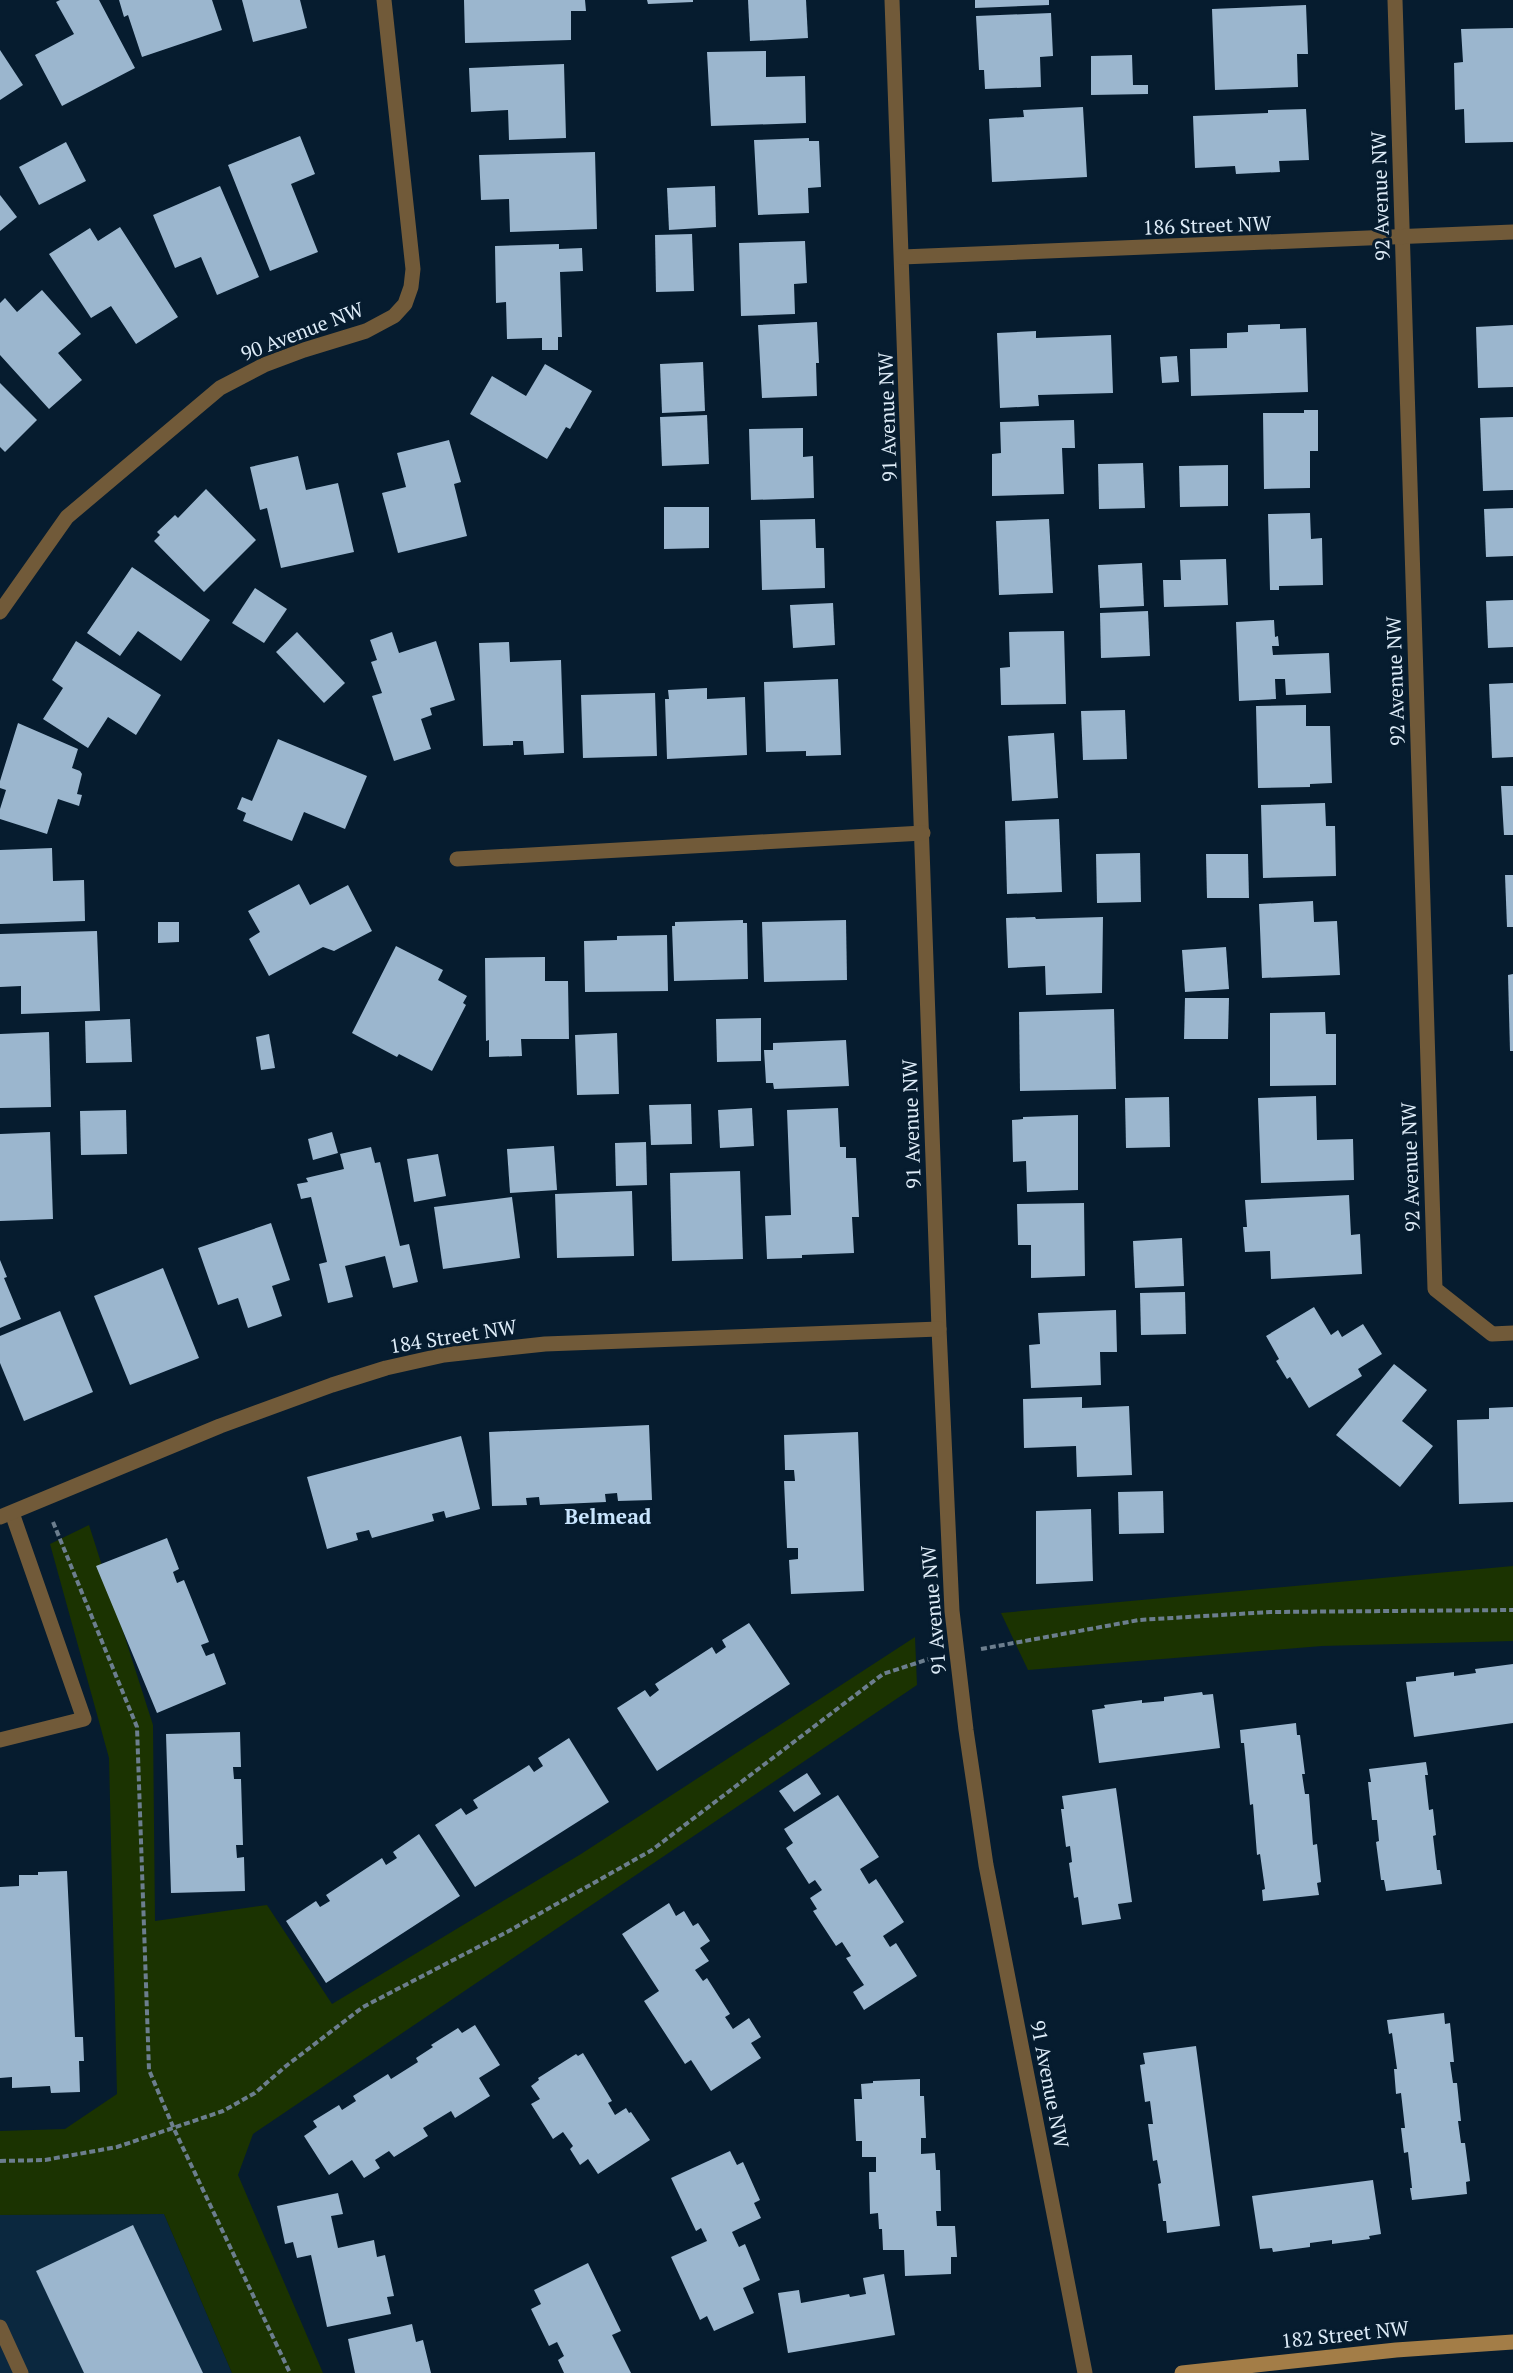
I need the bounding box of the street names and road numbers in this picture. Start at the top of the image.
street label: 92 Avenue NW [1364,131,1396,261]
street label: 186 Street NW [1142,209,1272,241]
street label: 90 Avenue NW [237,295,368,367]
street label: 91 Avenue NW [871,352,903,482]
street label: 92 Avenue NW [1379,616,1411,746]
street label: 91 Avenue NW [895,1059,927,1189]
street label: 92 Avenue NW [1394,1102,1426,1232]
street label: 184 Street NW [387,1313,519,1359]
street label: 91 Avenue NW [914,1544,952,1676]
street label: 91 Avenue NW [1024,2018,1076,2150]
street label: 182 Street NW [1280,2314,1411,2354]

